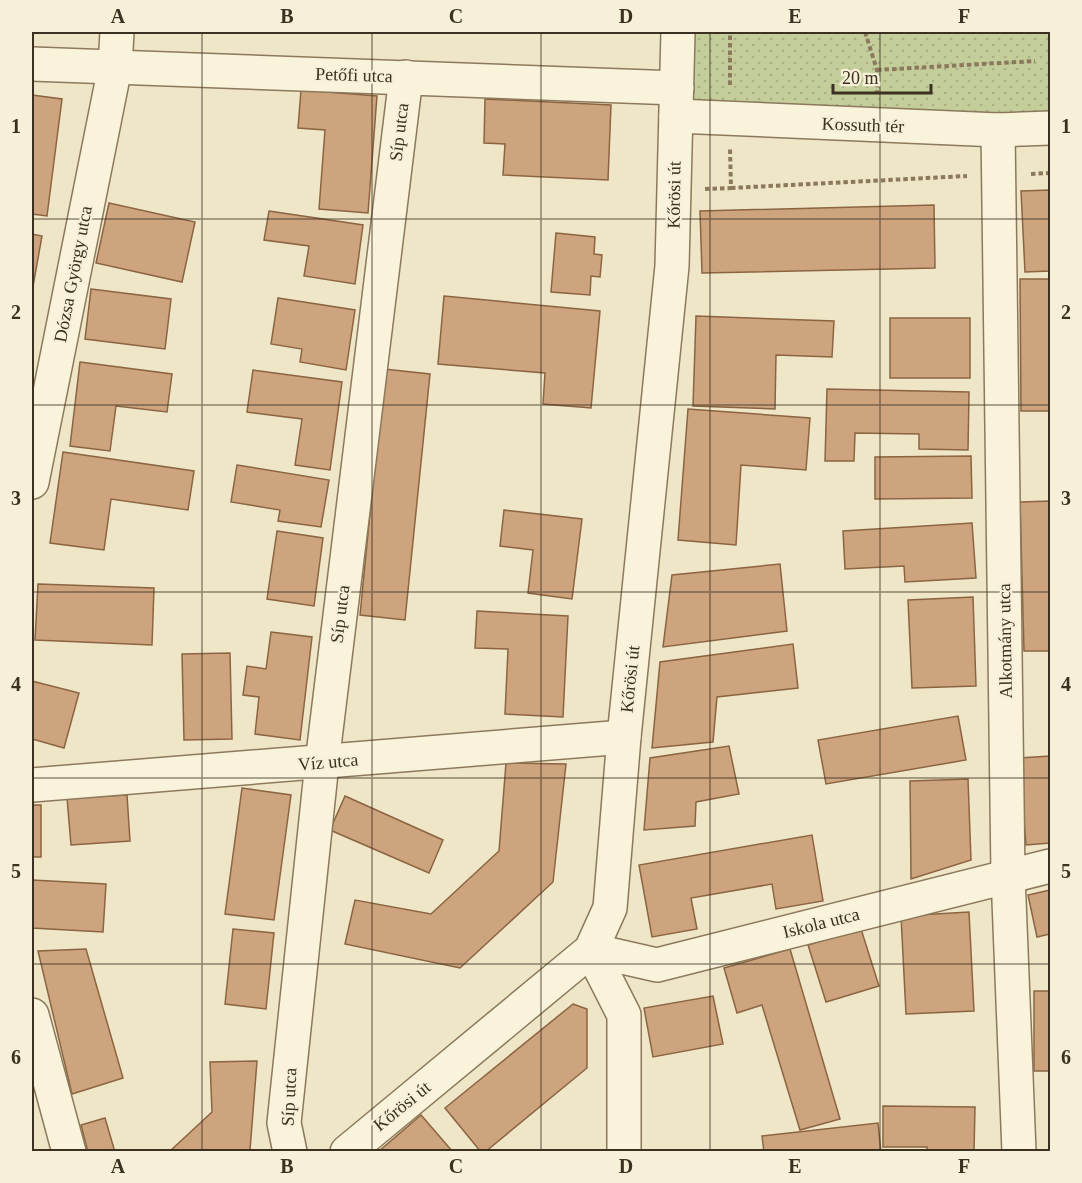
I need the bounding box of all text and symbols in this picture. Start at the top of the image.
text: A [111,5,126,27]
text: B [280,5,294,27]
text: C [449,5,463,27]
text: D [619,5,633,27]
text: E [788,5,802,27]
text: F [958,5,970,27]
scale bar [833,57,930,95]
street label: Petőfi utca [315,64,393,86]
text: 20 m [842,68,879,88]
street label: Síp utca [386,102,412,162]
street label: Kossuth tér [821,114,905,136]
text: 1 [11,115,21,137]
text: 1 [1061,115,1071,137]
street label: Kőrösi út [663,161,685,229]
street label: Dózsa György utca [50,204,96,344]
text: 2 [11,301,21,323]
text: 2 [1061,301,1071,323]
text: 3 [11,487,21,509]
text: 3 [1061,487,1071,509]
street label: Alkotmány utca [994,583,1016,699]
street label: Síp utca [327,584,353,644]
street label: Kőrösi út [617,644,643,714]
text: 4 [11,673,21,695]
text: 4 [1061,673,1071,695]
street label: Víz utca [297,749,359,775]
text: 5 [11,860,21,882]
text: 5 [1061,860,1071,882]
street label: Iskola utca [781,904,861,942]
text: 6 [11,1046,21,1068]
text: 6 [1061,1046,1071,1068]
street label: Síp utca [277,1067,301,1127]
street label: Kőrösi út [369,1077,435,1135]
text: A [111,1155,126,1177]
text: B [280,1155,294,1177]
text: C [449,1155,463,1177]
text: D [619,1155,633,1177]
text: E [788,1155,802,1177]
text: F [958,1155,970,1177]

